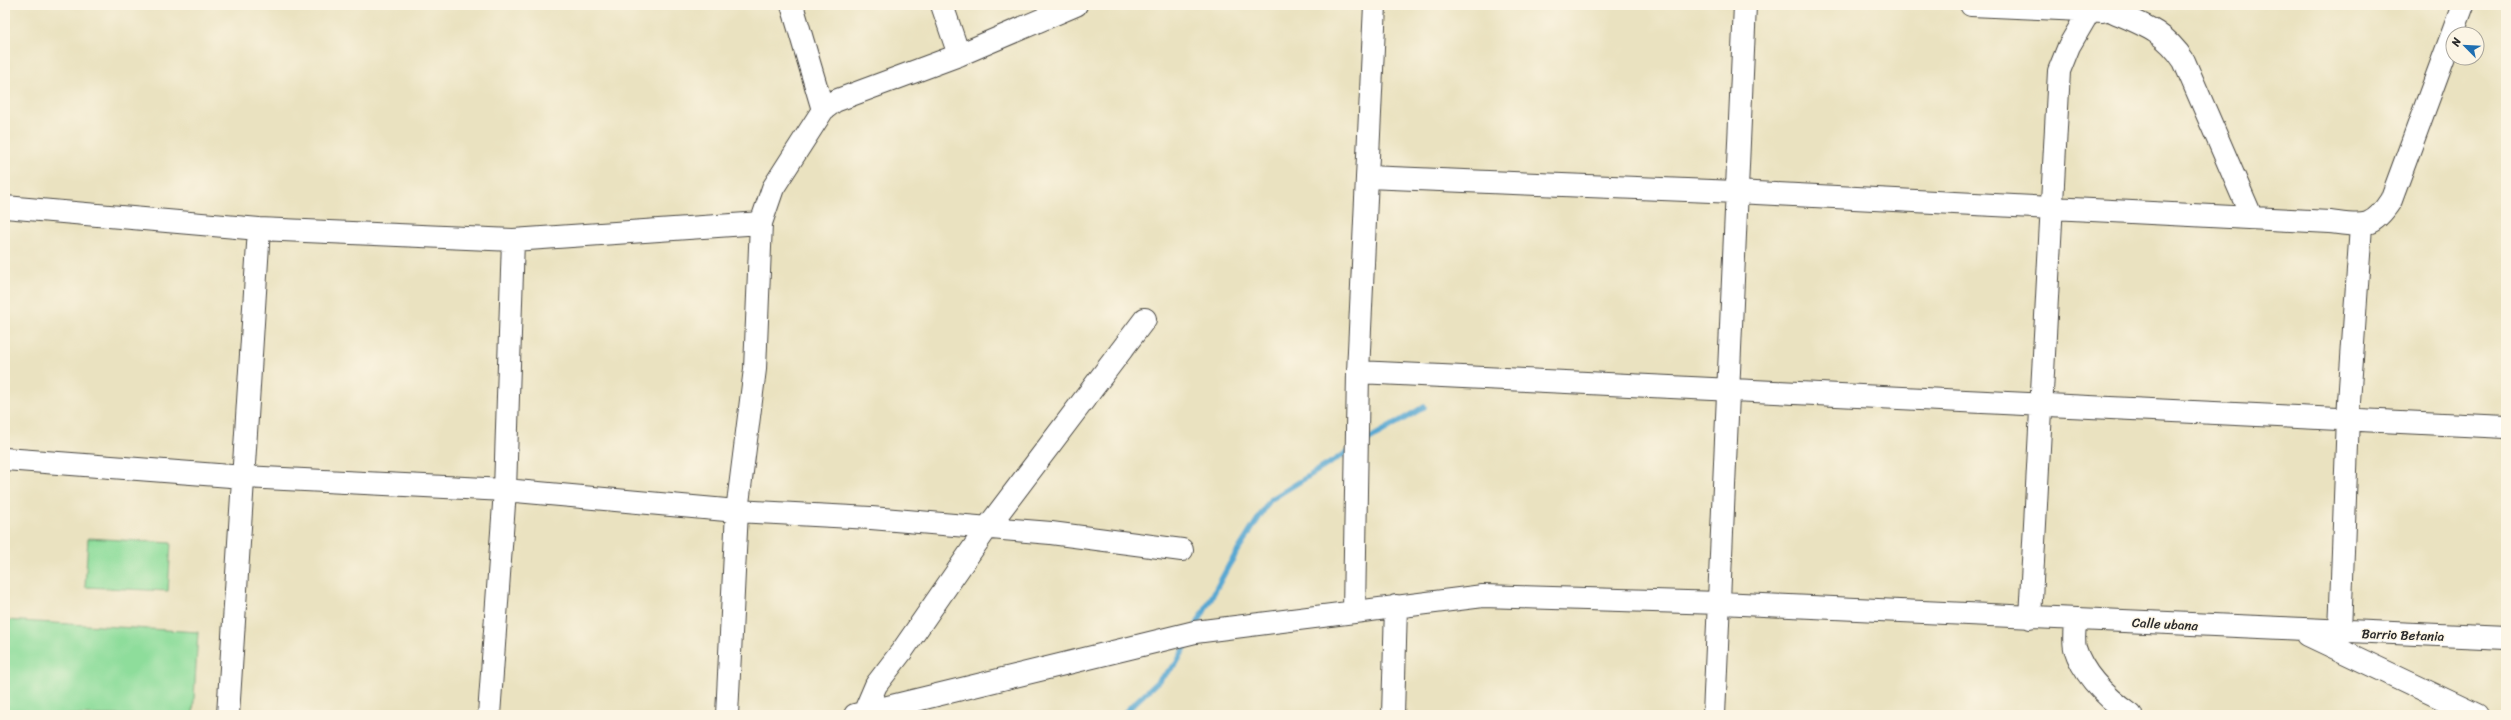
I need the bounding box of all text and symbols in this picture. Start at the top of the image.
north arrow [2445,26,2485,66]
text: N [2446,34,2467,50]
street label: Calle ubana [2131,611,2199,637]
street label: Barrio Betania [2361,622,2445,648]

